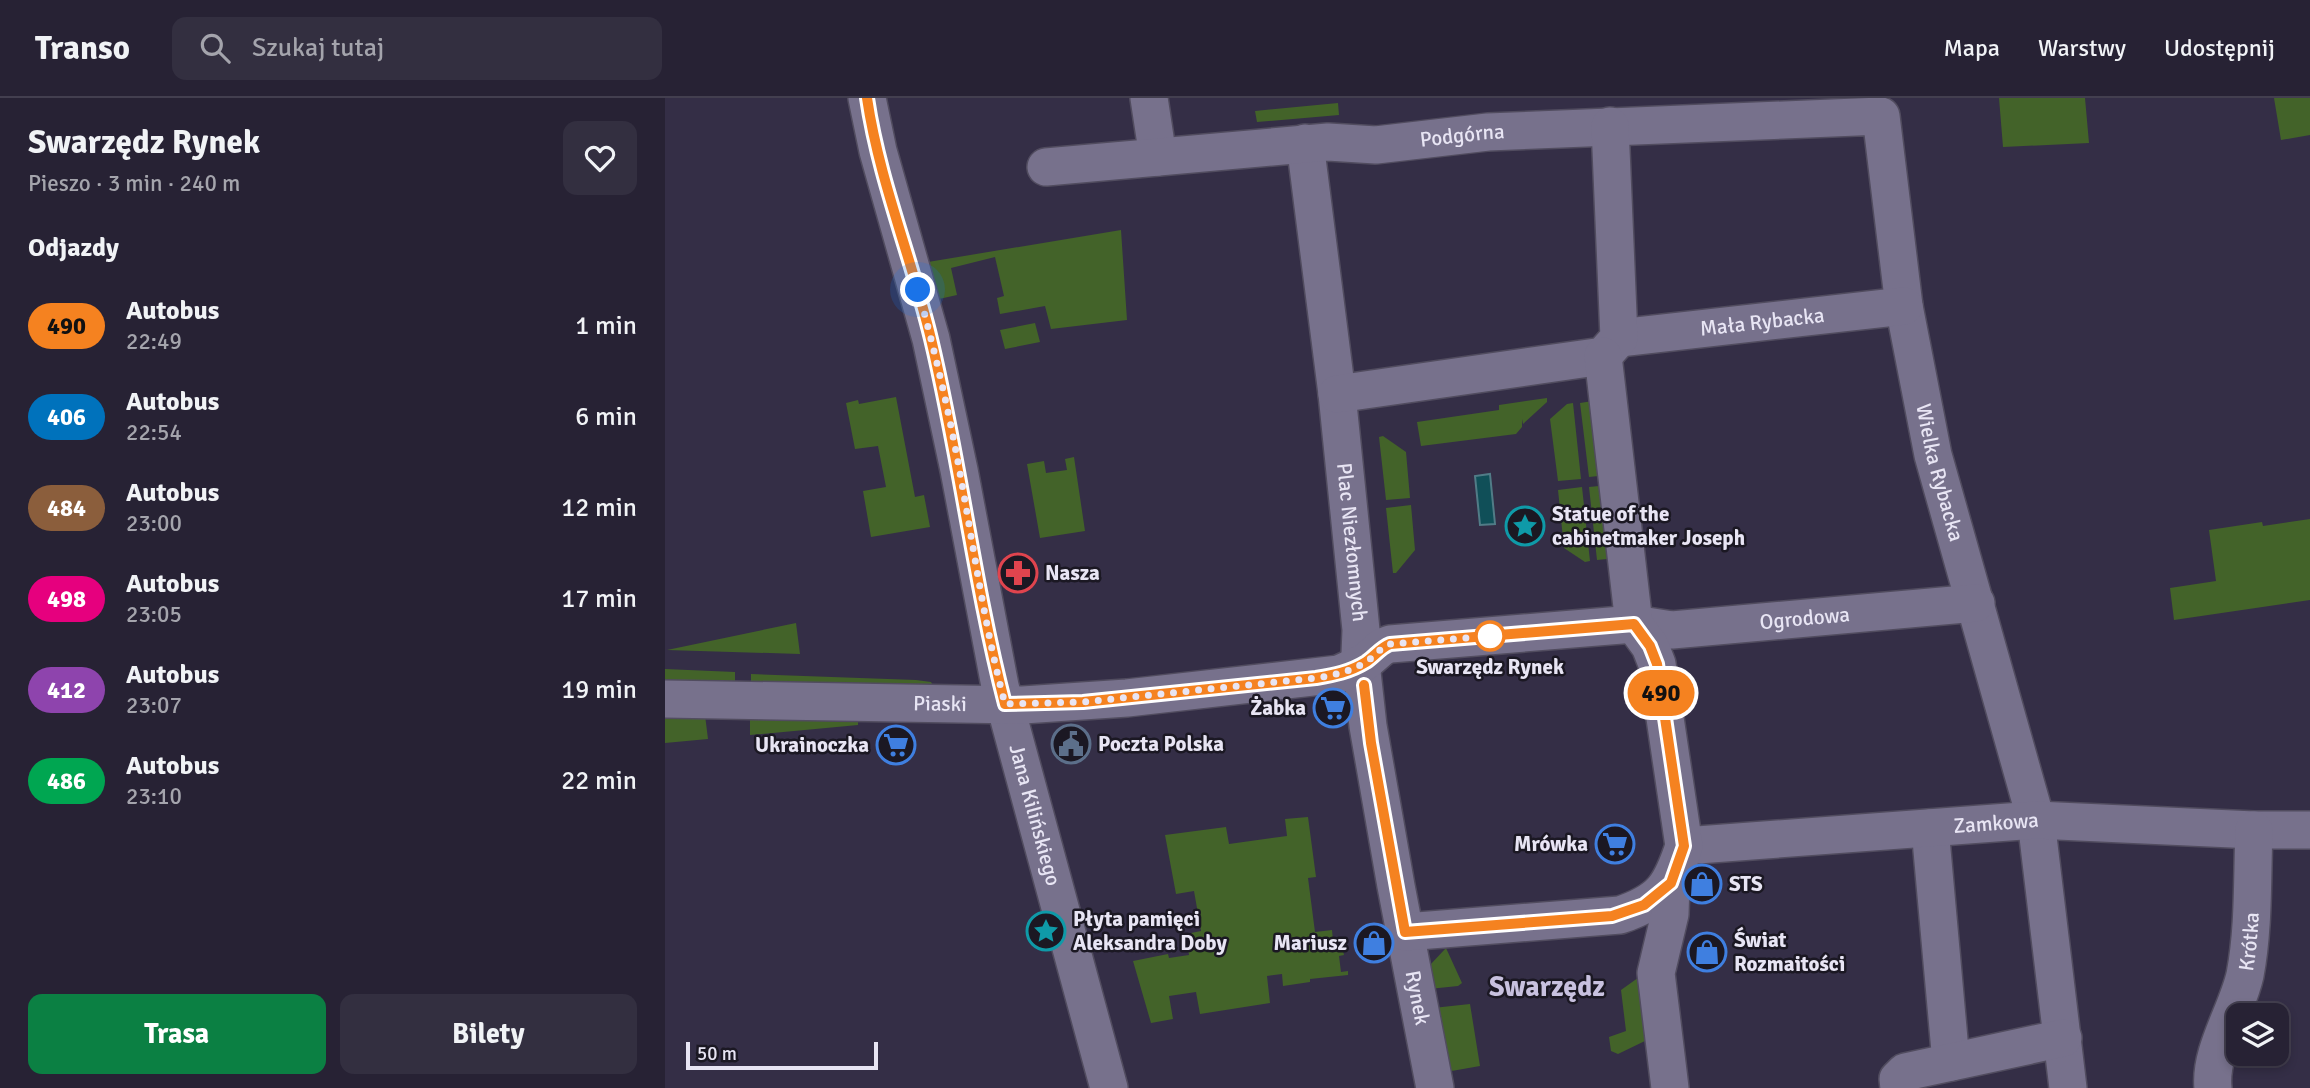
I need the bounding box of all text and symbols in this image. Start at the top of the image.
search box [172,17,662,80]
text: Transo [35,28,130,69]
icon: search [196,29,234,67]
text: Szukaj tutaj [252,32,384,64]
text: Mapa [1943,33,2000,63]
text: Warstwy [2038,33,2126,63]
text: Udostępnij [2164,33,2275,63]
street label: Podgórna [1418,118,1505,153]
button: heart [563,121,637,195]
text: Swarzędz Rynek [28,122,260,163]
text: Pieszo · 3 min · 240 m [28,169,240,198]
text: Odjazdy [28,232,119,264]
your location [900,272,935,307]
text: Autobus [126,295,219,327]
street label: Mała Rybacka [1698,302,1826,342]
text: 1 min [575,310,637,342]
text: 490 [47,311,86,341]
text: 22:49 [126,327,182,356]
text: Autobus [126,386,219,418]
text: 6 min [575,401,637,433]
street label: Wielka Rybacka [1910,401,1970,544]
text: 406 [47,402,86,432]
text: 22:54 [126,418,182,447]
street label: Plac Niezłomnych [1331,461,1373,623]
text: Autobus [126,477,219,509]
text: 12 min [561,492,637,524]
text: 484 [47,493,86,523]
place label: Statue of the cabinetmaker Joseph [1552,501,1745,551]
place icon: Statue of the cabinetmaker Joseph [1504,505,1546,547]
text: 23:00 [126,509,182,538]
pharmacy icon: Nasza [997,552,1039,594]
place label: Nasza [1045,560,1100,586]
text: Autobus [126,568,219,600]
text: 17 min [561,583,637,615]
text: 498 [47,584,86,614]
text: 23:05 [126,600,182,629]
street label: Ogrodowa [1758,601,1851,635]
marker: Swarzędz Rynek [1475,621,1505,651]
place label: Swarzędz Rynek [1416,654,1564,680]
text: Autobus [126,659,219,691]
line badge: 490 [1621,670,1701,716]
text: 19 min [561,674,637,706]
text: 412 [47,675,86,705]
text: 490 [1642,678,1680,708]
supermarket icon: Żabka [1312,687,1354,729]
street label: Piaski [913,690,967,717]
text: 23:07 [126,691,182,720]
place label: Żabka [1250,695,1306,721]
public building icon: Poczta Polska [1050,723,1092,765]
supermarket icon: Ukrainoczka [875,724,917,766]
place label: Poczta Polska [1098,731,1224,757]
place label: Ukrainoczka [755,732,869,758]
street label: Jana Kilińskiego [1003,741,1067,889]
text: Autobus [126,750,219,782]
text: 22 min [561,765,637,797]
text: 486 [47,766,86,796]
text: 23:10 [126,782,182,811]
street label: Zamkowa [1953,807,2040,839]
supermarket icon: Mrówka [1594,823,1636,865]
place label: Mrówka [1514,831,1588,857]
shop icon: STS [1681,863,1723,905]
place label: STS [1729,871,1763,897]
place label: Płyta pamięci Aleksandra Doby [1073,906,1228,956]
place icon: Płyta pamięci Aleksandra Doby [1025,910,1067,952]
street label: Krótka [2233,912,2265,973]
shop icon: Mariusz [1353,922,1395,964]
place label: Świat Rozmaitości [1734,926,1845,977]
place label: Mariusz [1273,930,1347,956]
shop icon: Świat Rozmaitości [1686,931,1728,973]
street label: Rynek [1400,968,1436,1028]
district label: Swarzędz [1489,970,1605,1004]
button: Trasa [28,994,326,1074]
button: Bilety [340,994,637,1074]
map controls [2226,1003,2289,1066]
button: layers [2226,1003,2289,1066]
scale bar [686,1039,879,1071]
text: 50 m [697,1042,737,1066]

